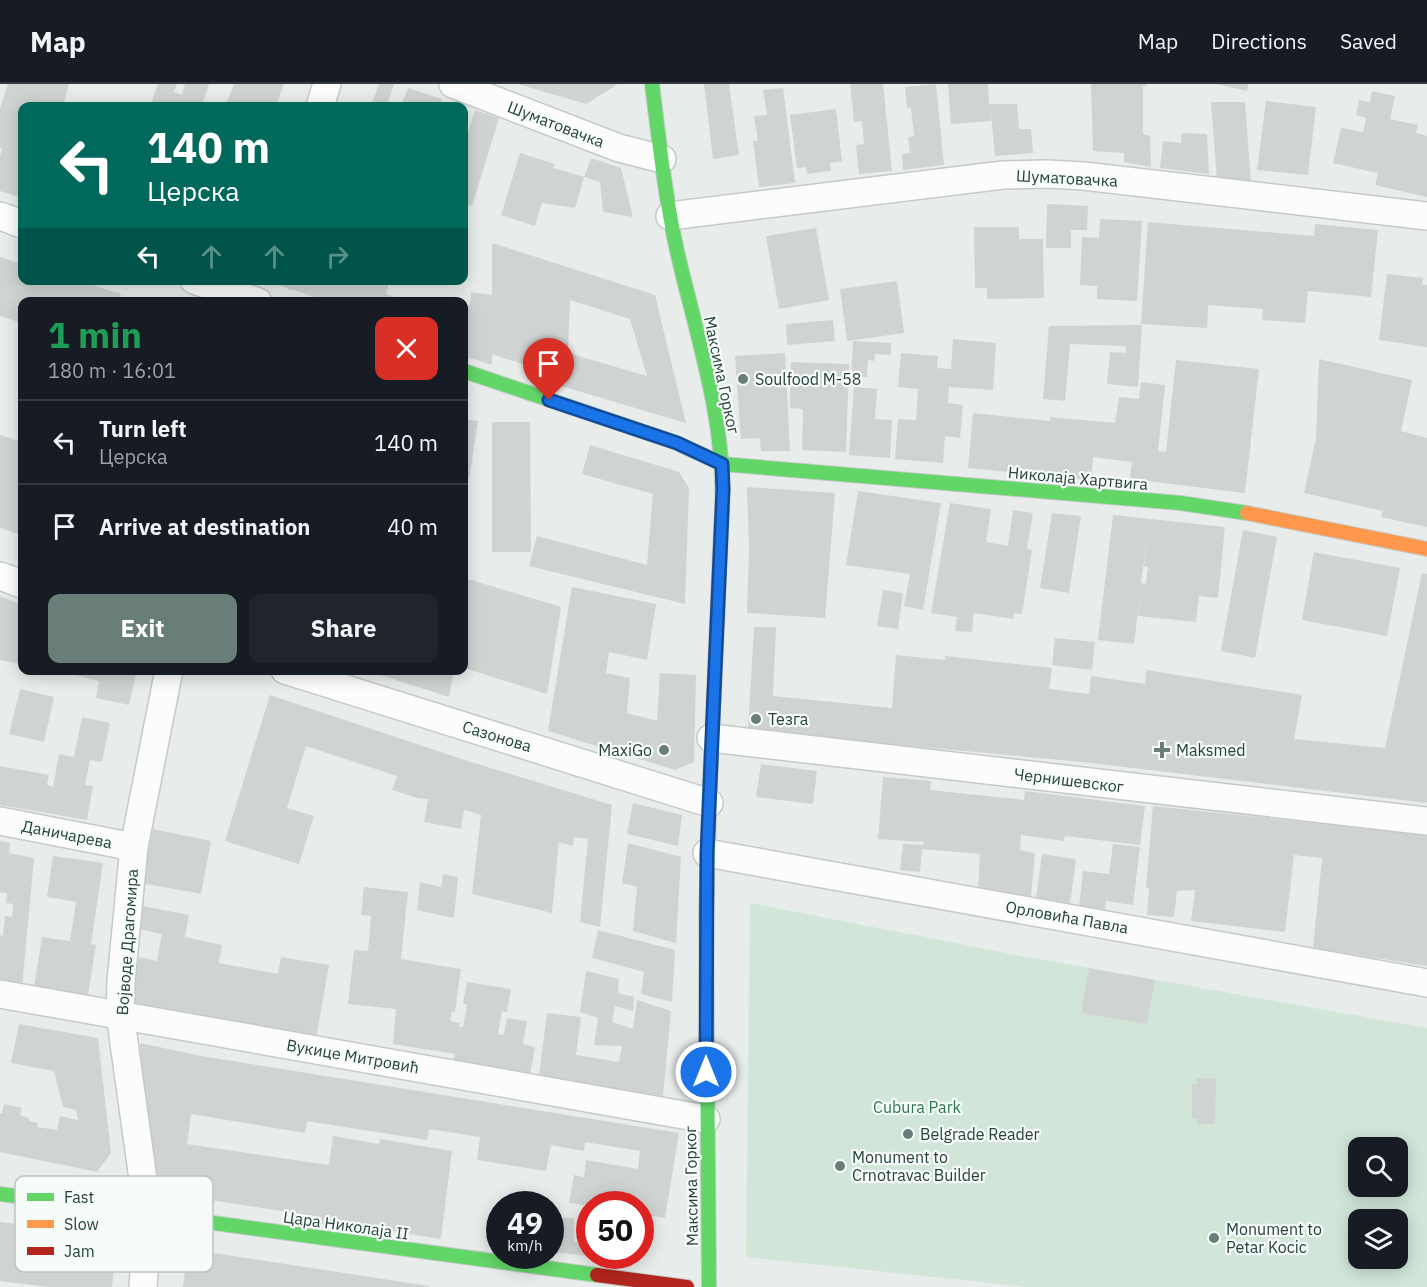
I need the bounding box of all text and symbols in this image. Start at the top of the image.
text: Map [30,23,86,60]
text: Map [1138,27,1178,55]
text: Directions [1211,27,1307,55]
text: Saved [1340,27,1397,55]
street label: Шуматовачка [505,96,608,152]
text: 140 m [147,120,270,175]
icon: left [48,126,126,204]
street label: Шуматовачка [1016,165,1119,191]
text: Церска [147,173,240,208]
icon: left [132,240,165,273]
icon: ahead [195,240,228,273]
icon: ahead [258,240,291,273]
icon: right [321,240,354,273]
text: 1 min [48,311,142,358]
street label: Максима Горког [700,314,744,436]
button: close [375,317,438,380]
pin [523,338,574,400]
icon: arrive [532,347,565,380]
text: 180 m · 16:01 [48,357,176,384]
place label: Soulfood M-58 [755,369,861,389]
marker: Soulfood M-58 [736,372,750,386]
text: Turn left [99,414,187,443]
icon: left [48,426,81,459]
text: 140 m [374,428,438,457]
text: Церска [99,443,168,470]
street label: Николаја Хартвига [1007,462,1149,494]
icon: arrive [48,510,81,543]
text: Arrive at destination [99,512,310,541]
text: 40 m [387,512,438,541]
button: Exit [48,594,237,663]
button: Share [249,594,438,663]
place label: Тезга [768,709,809,729]
marker: Тезга [749,712,763,726]
street label: Сазонова [460,716,534,756]
place label: MaxiGo [598,740,652,760]
place label: Maksmed [1176,740,1246,760]
marker: Maksmed [1153,741,1171,759]
marker: MaxiGo [657,743,671,757]
street label: Чернишевског [1013,763,1125,797]
street label: Даничарева [20,815,114,853]
street label: Војводе Драгомира [112,868,142,1016]
street label: Орловића Павла [1004,896,1130,938]
street label: Вукице Митровић [285,1034,421,1078]
position arrow [674,1040,738,1104]
park label: Cubura Park [873,1097,962,1117]
place label: Belgrade Reader [920,1124,1040,1144]
street label: Максима Горког [680,1126,702,1246]
marker: Belgrade Reader [901,1127,915,1141]
map controls [1348,1137,1408,1269]
button: search [1348,1137,1408,1197]
place label: Monument to Crnotravac Builder [852,1147,986,1185]
marker: Monument to Crnotravac Builder [833,1159,847,1173]
legend [15,1176,213,1272]
text: Fast [64,1187,94,1207]
speed limit sign: 50 [576,1191,654,1269]
text: 49 [507,1203,543,1242]
street label: Цара Николаја II [282,1206,410,1244]
button: layers [1348,1209,1408,1269]
text: Slow [64,1214,99,1234]
place label: Monument to Petar Kocic [1226,1219,1322,1257]
marker: Monument to Petar Kocic [1207,1231,1221,1245]
text: km/h [507,1236,543,1255]
text: Jam [64,1241,95,1261]

